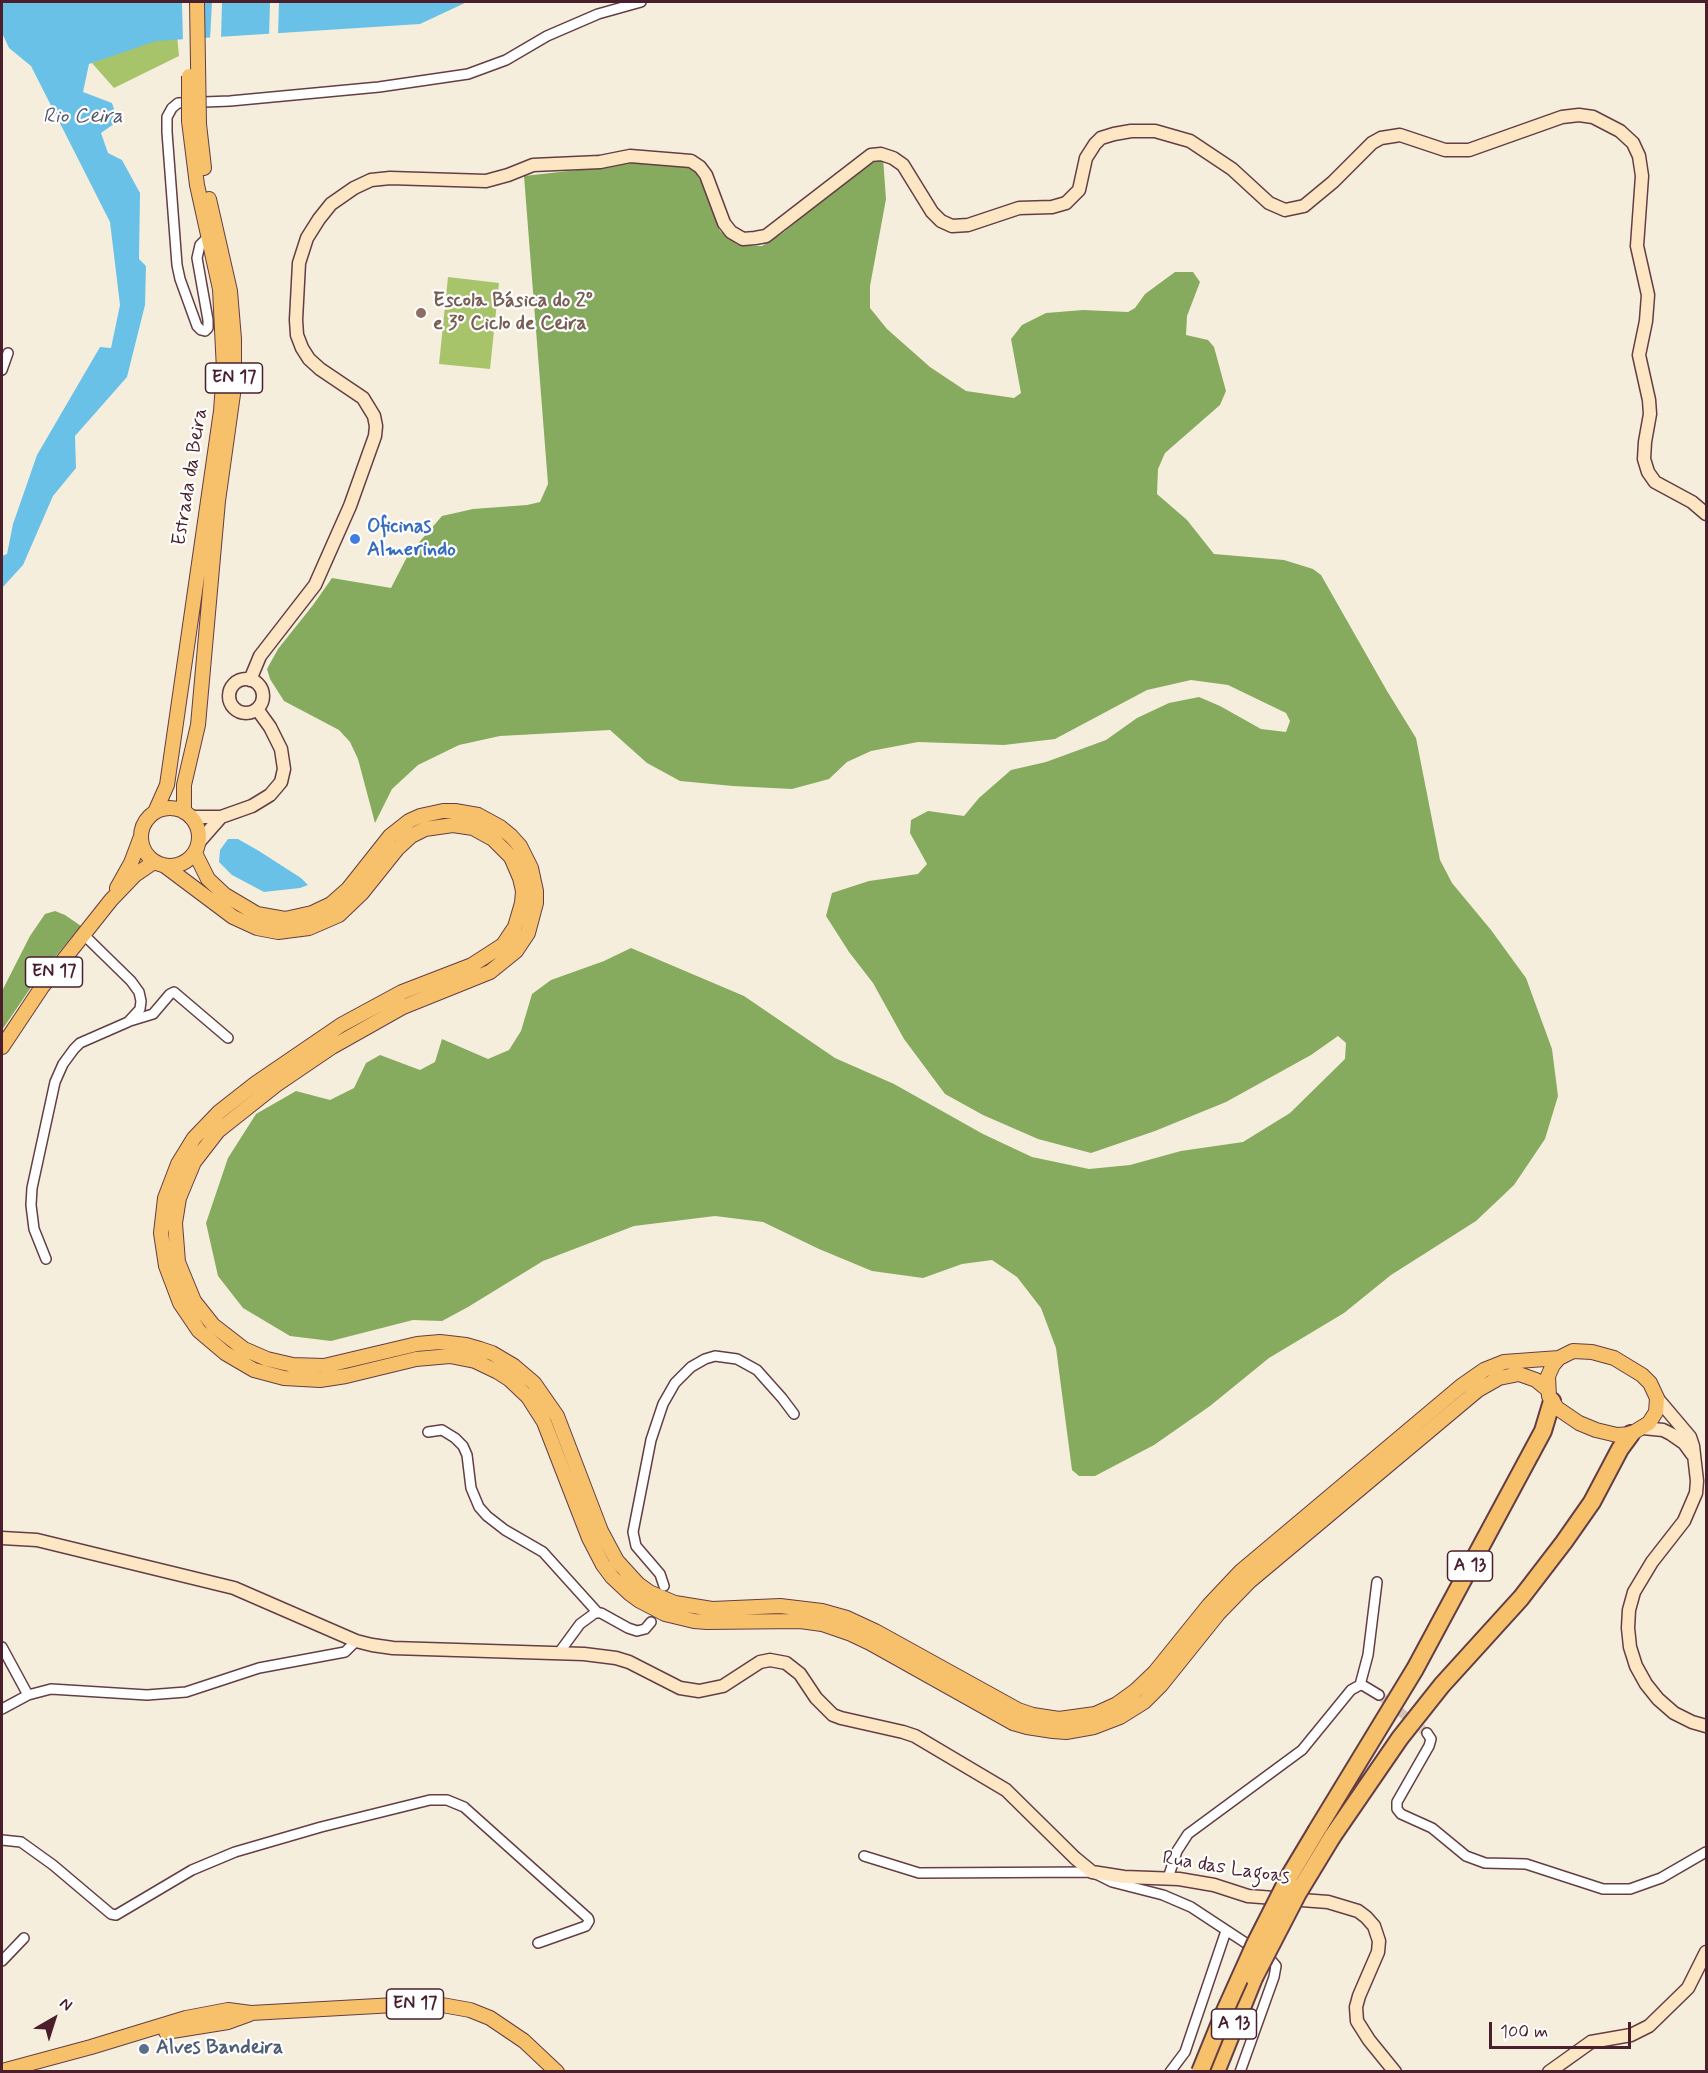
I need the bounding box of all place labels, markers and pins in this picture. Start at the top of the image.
place label: Escola Básica do 2º e 3º Ciclo de Ceira [433,290,593,337]
marker: Escola Básica do 2º e 3º Ciclo de Ceira [414,306,428,320]
place label: Oficinas Almerindo [367,516,456,563]
marker: Oficinas Almerindo [348,532,362,546]
place label: Alves Bandeira [156,2037,283,2061]
marker: Alves Bandeira [137,2042,151,2056]

